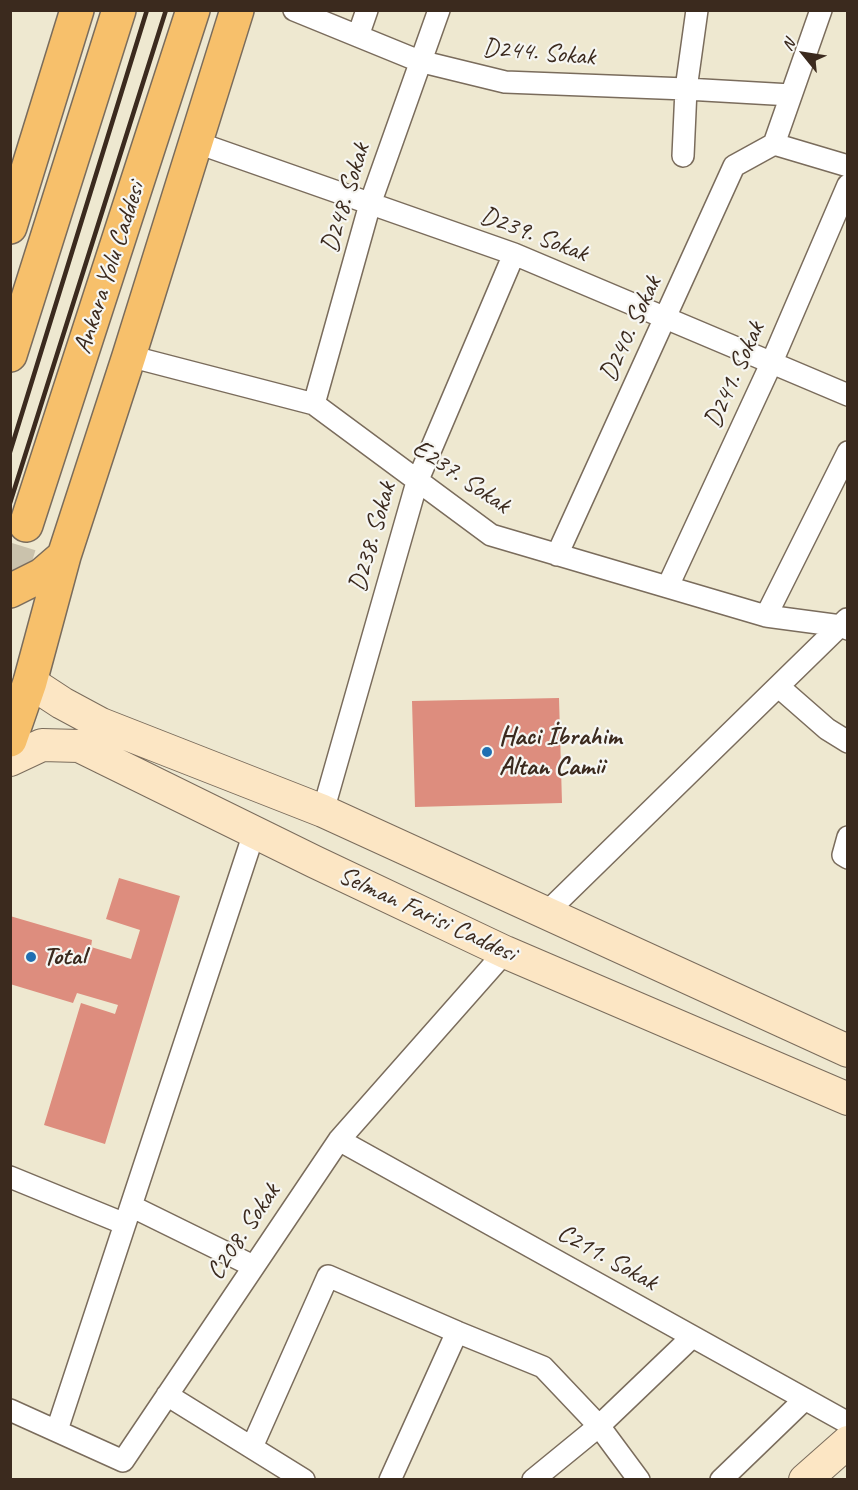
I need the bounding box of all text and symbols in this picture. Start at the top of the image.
north arrow [774,24,834,84]
street label: D244. Sokak [482,33,596,73]
text: N [777,36,800,54]
street label: D248. Sokak [315,140,377,256]
street label: Ankara Yolu Caddesi [68,178,152,358]
street label: D239. Sokak [476,200,592,270]
street label: D240. Sokak [593,271,669,387]
street label: D241. Sokak [698,317,772,433]
street label: E237. Sokak [406,433,516,521]
street label: D238. Sokak [342,479,404,595]
place label: Haci İbrahim Altan Camii [499,721,621,782]
marker: Haci İbrahim Altan Camii [480,745,494,759]
street label: Selman Farisi Caddesi [333,860,521,970]
place label: Total [43,941,86,973]
marker: Total [24,950,38,964]
street label: C208. Sokak [200,1178,288,1286]
street label: C211. Sokak [551,1218,663,1298]

